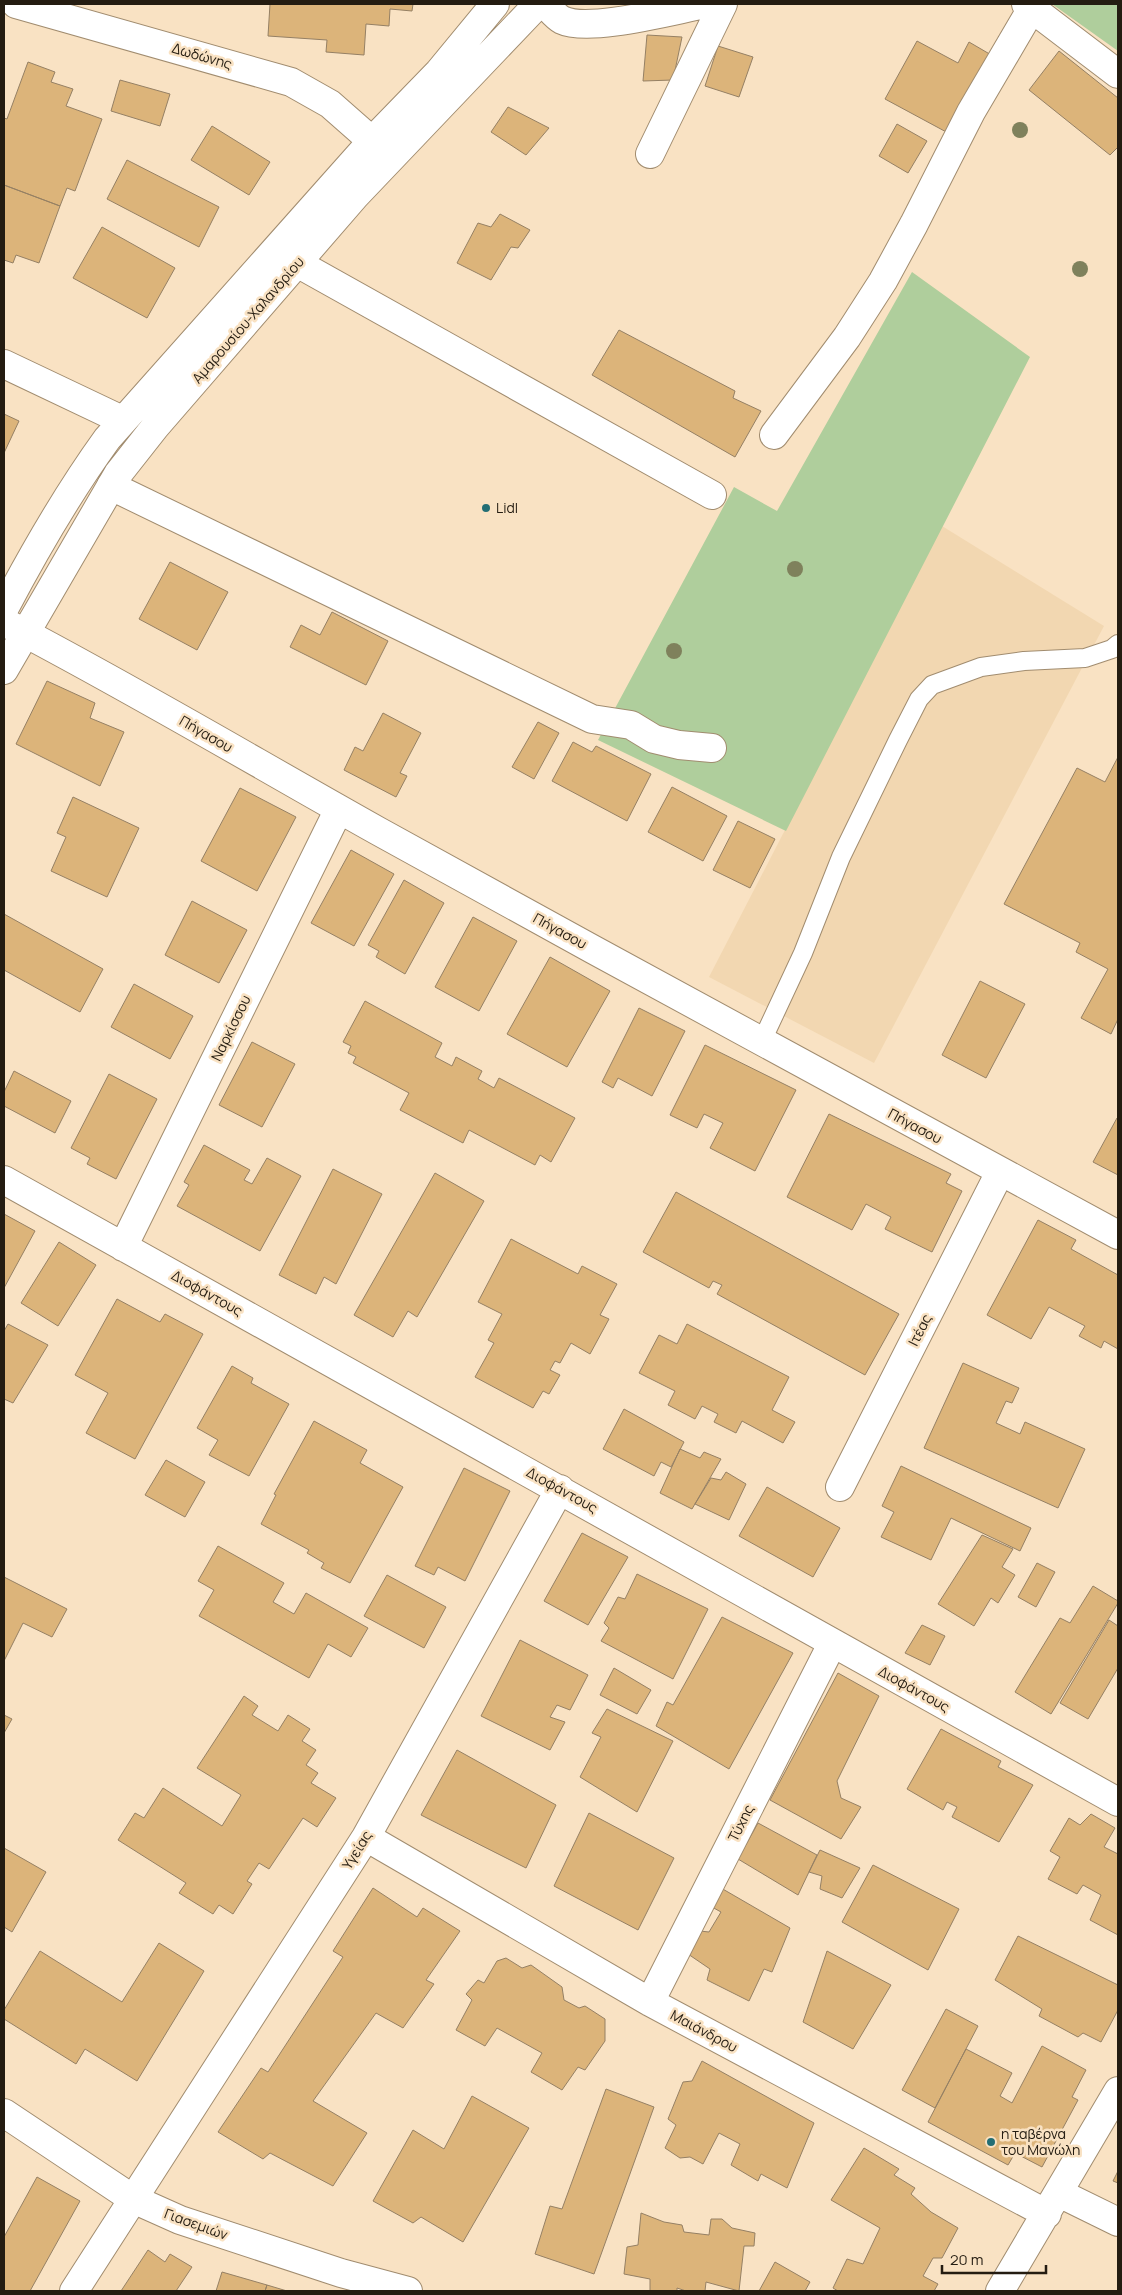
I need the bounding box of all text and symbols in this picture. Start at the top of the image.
street label: Δωδώνης [170,38,235,73]
street label: Αμαρουσίου-Χαλανδρίου [187,252,308,387]
place label: Lidl [496,498,518,517]
marker: Lidl [480,502,492,514]
street label: Πήγασου [176,711,236,756]
street label: Πήγασου [530,908,590,953]
street label: Ναρκίσσου [206,992,255,1064]
street label: Πήγασου [885,1103,945,1148]
street label: Διοφάντους [168,1265,246,1320]
street label: Ιτέας [903,1310,936,1349]
street label: Διοφάντους [523,1462,601,1517]
street label: Διοφάντους [875,1661,953,1716]
street label: Τύχης [723,1801,758,1845]
street label: Υγείας [337,1827,376,1873]
street label: Μαιάνδρου [667,2005,741,2056]
place label: η ταβέρνα του Μανώλη [1001,2124,1080,2159]
marker: η ταβέρνα του Μανώλη [985,2136,997,2148]
street label: Γιασεμιών [162,2203,230,2244]
scale bar [942,2242,1046,2274]
text: 20 m [950,2249,983,2270]

